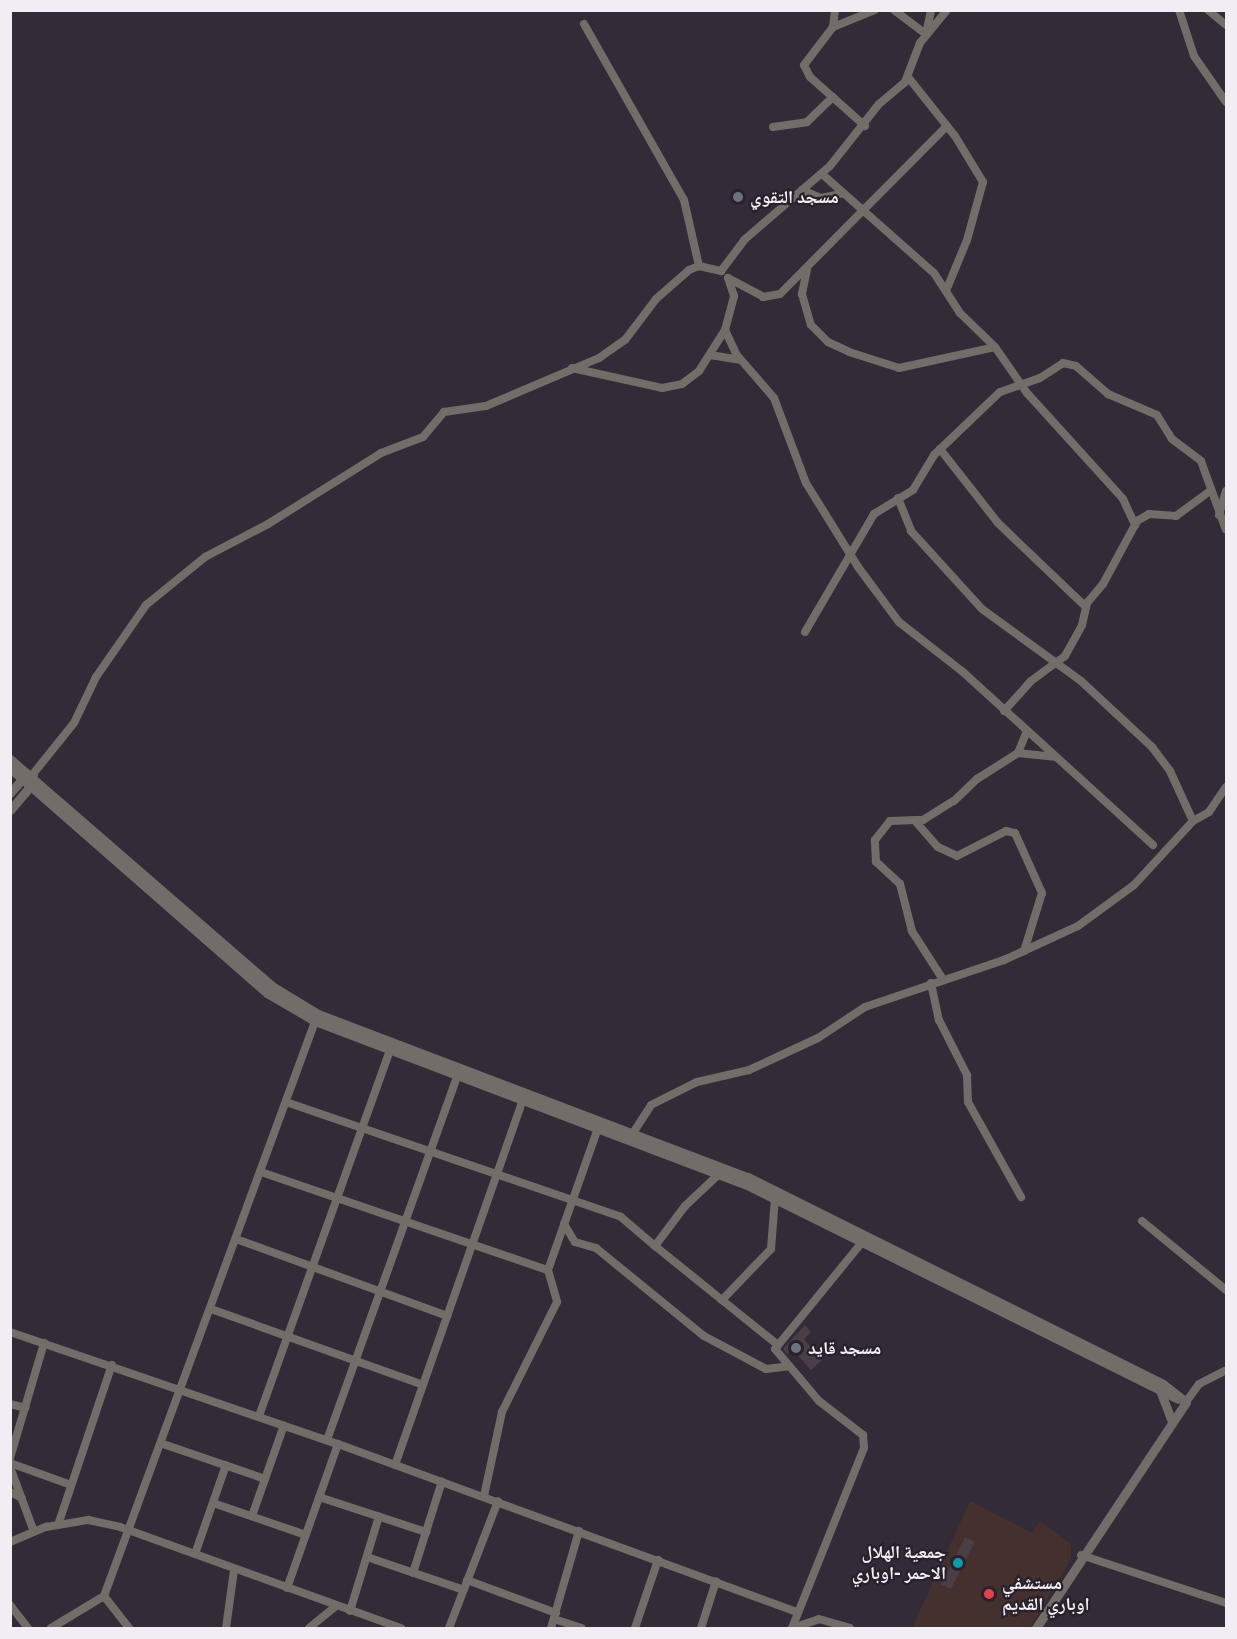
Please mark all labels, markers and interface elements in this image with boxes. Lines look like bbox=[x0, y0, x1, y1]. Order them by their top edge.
place label: مسجد التقوي bbox=[750, 186, 839, 208]
marker: مسجد التقوي bbox=[731, 190, 745, 204]
place label: مسجد قايد bbox=[808, 1337, 881, 1359]
marker: مسجد قايد bbox=[789, 1341, 803, 1355]
place label: جمعية الهلال الاحمر -اوباري bbox=[852, 1542, 946, 1584]
marker: جمعية الهلال الاحمر -اوباري bbox=[951, 1556, 965, 1570]
place label: مستشفي اوباري القديم bbox=[1002, 1573, 1090, 1616]
marker: مستشفي اوباري القديم bbox=[980, 1585, 998, 1603]

